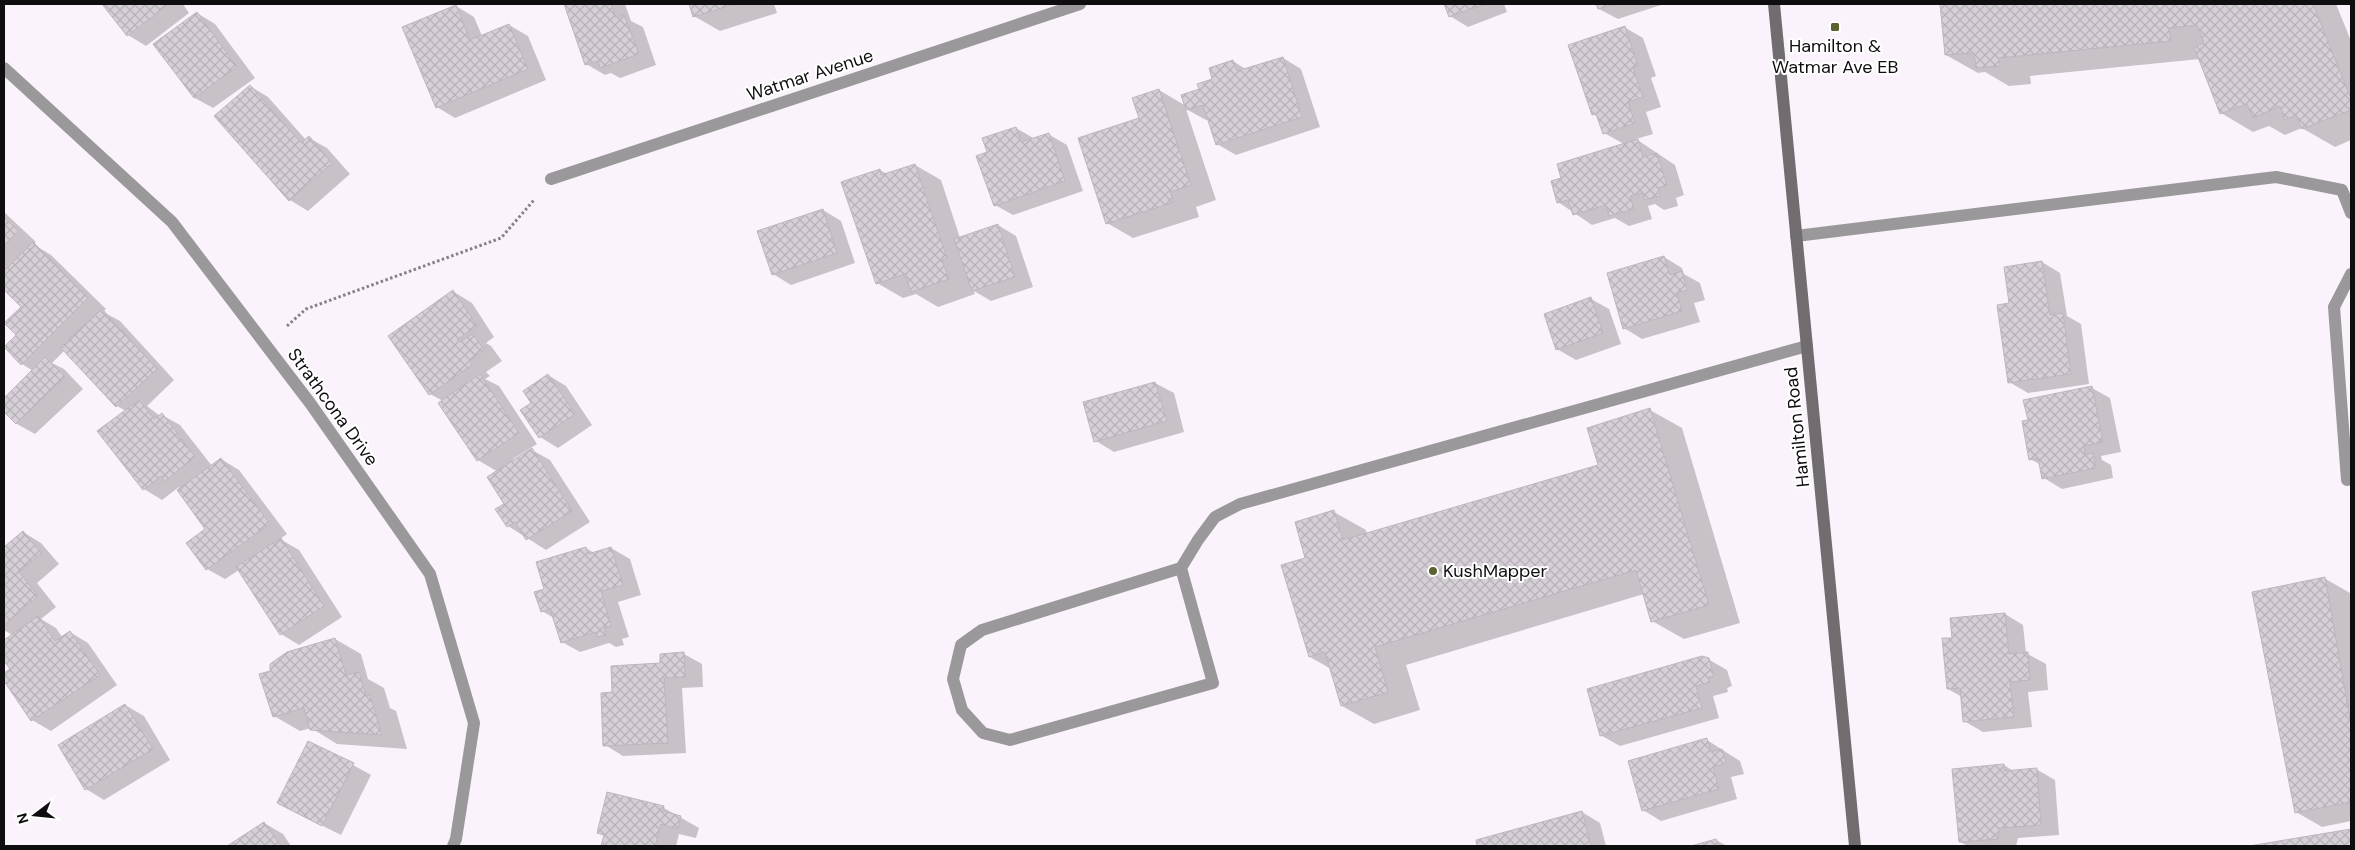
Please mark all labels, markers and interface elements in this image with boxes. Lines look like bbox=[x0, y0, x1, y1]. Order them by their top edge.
marker: Hamilton & Watmar Ave EB bbox=[1829, 21, 1841, 33]
place label: Hamilton & Watmar Ave EB bbox=[1772, 34, 1898, 79]
street label: Watmar Avenue bbox=[744, 43, 876, 107]
street label: Strathcona Drive bbox=[282, 343, 384, 471]
street label: Hamilton Road bbox=[1779, 366, 1815, 488]
place label: KushMapper bbox=[1443, 559, 1548, 583]
marker: KushMapper bbox=[1427, 565, 1439, 577]
north arrow bbox=[10, 790, 60, 840]
text: N bbox=[12, 811, 33, 826]

